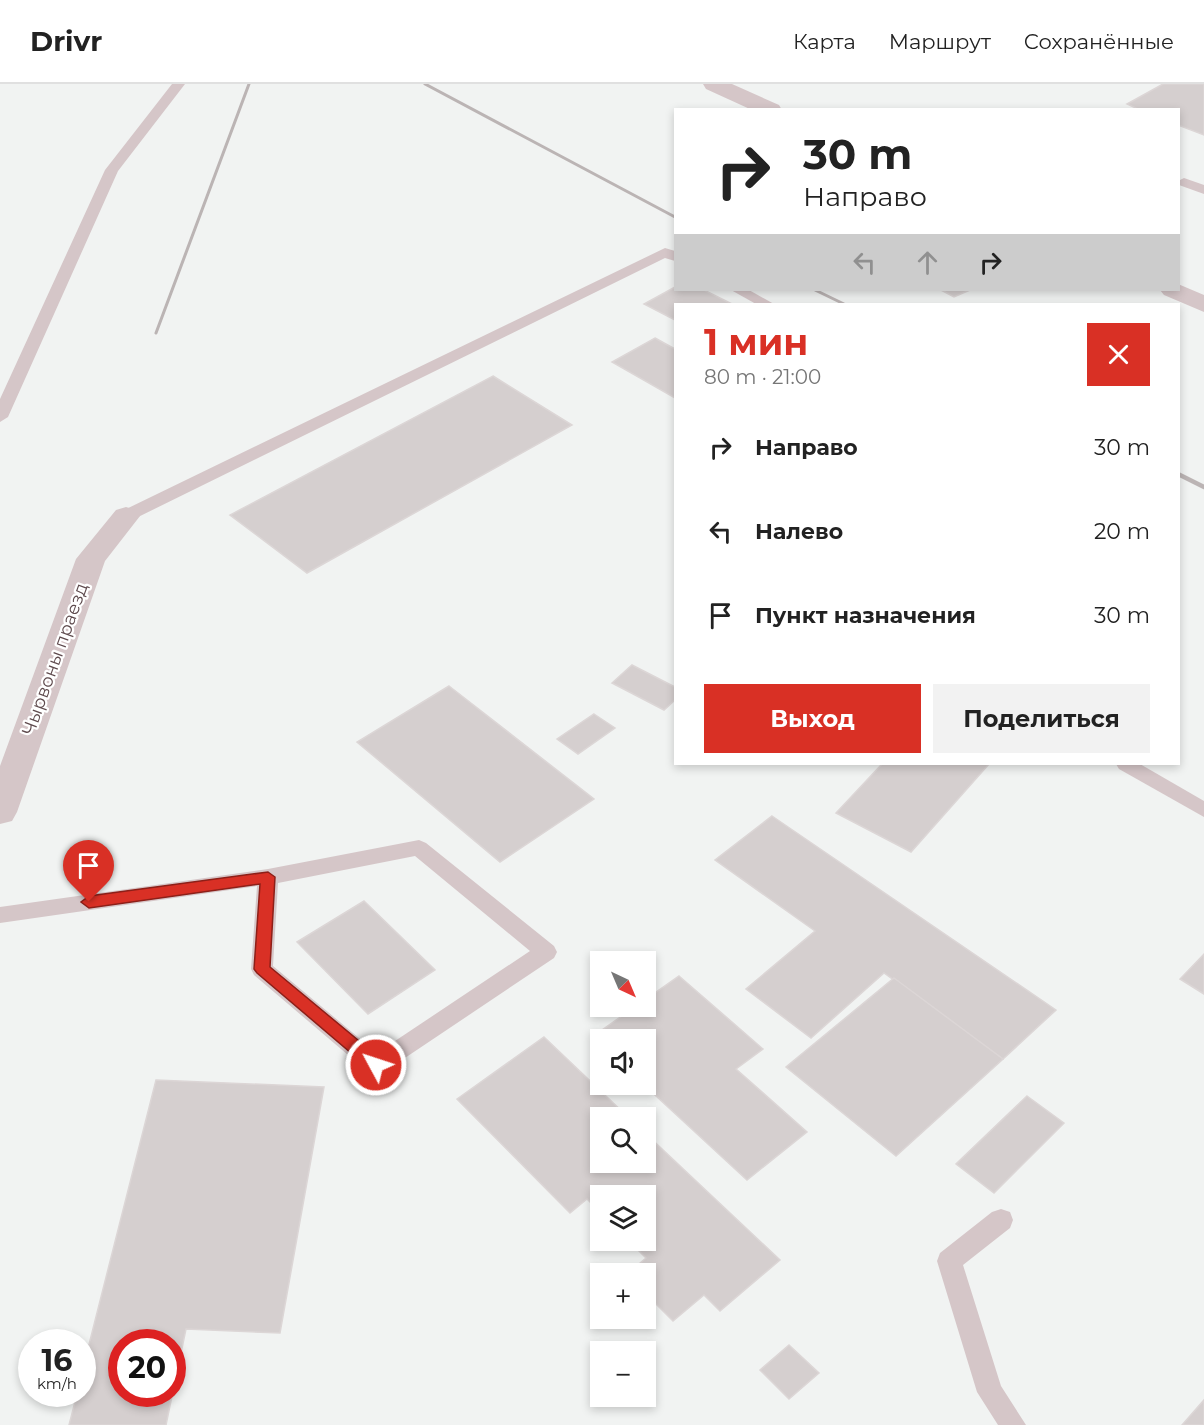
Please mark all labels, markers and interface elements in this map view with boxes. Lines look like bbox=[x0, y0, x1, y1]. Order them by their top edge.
text: Drivr bbox=[30, 24, 102, 58]
text: Карта bbox=[793, 29, 856, 54]
text: Маршрут bbox=[889, 29, 991, 54]
text: Сохранённые bbox=[1024, 29, 1174, 54]
text: 30 m bbox=[803, 128, 912, 180]
icon: right bbox=[704, 132, 782, 210]
text: Направо bbox=[803, 180, 927, 213]
icon: left bbox=[848, 246, 881, 279]
icon: ahead bbox=[911, 246, 944, 279]
icon: right bbox=[974, 246, 1007, 279]
text: 1 мин bbox=[704, 320, 808, 364]
button: close bbox=[1087, 323, 1150, 386]
text: 80 m · 21:00 bbox=[704, 365, 821, 389]
icon: right bbox=[704, 431, 737, 464]
text: Направо bbox=[755, 434, 858, 461]
text: 30 m bbox=[1094, 434, 1150, 461]
icon: left bbox=[704, 515, 737, 548]
text: Налево bbox=[755, 518, 843, 545]
text: 20 m bbox=[1094, 518, 1150, 545]
street label: Чырвоны праезд bbox=[17, 580, 93, 738]
icon: arrive bbox=[704, 599, 737, 632]
text: Пункт назначения bbox=[755, 602, 976, 629]
text: 30 m bbox=[1094, 602, 1150, 629]
button: Выход bbox=[704, 684, 921, 753]
button: Поделиться bbox=[933, 684, 1150, 753]
pin bbox=[63, 840, 114, 902]
icon: arrive bbox=[72, 849, 105, 882]
north arrow bbox=[590, 951, 656, 1017]
map controls bbox=[590, 951, 656, 1407]
button: sound bbox=[590, 1029, 656, 1095]
position arrow bbox=[344, 1033, 408, 1097]
button: search bbox=[590, 1107, 656, 1173]
button: layers bbox=[590, 1185, 656, 1251]
button: + bbox=[590, 1263, 656, 1329]
speed limit sign: 20 bbox=[108, 1329, 186, 1407]
button: − bbox=[590, 1341, 656, 1407]
text: 16 bbox=[42, 1342, 72, 1379]
text: km/h bbox=[37, 1374, 77, 1393]

